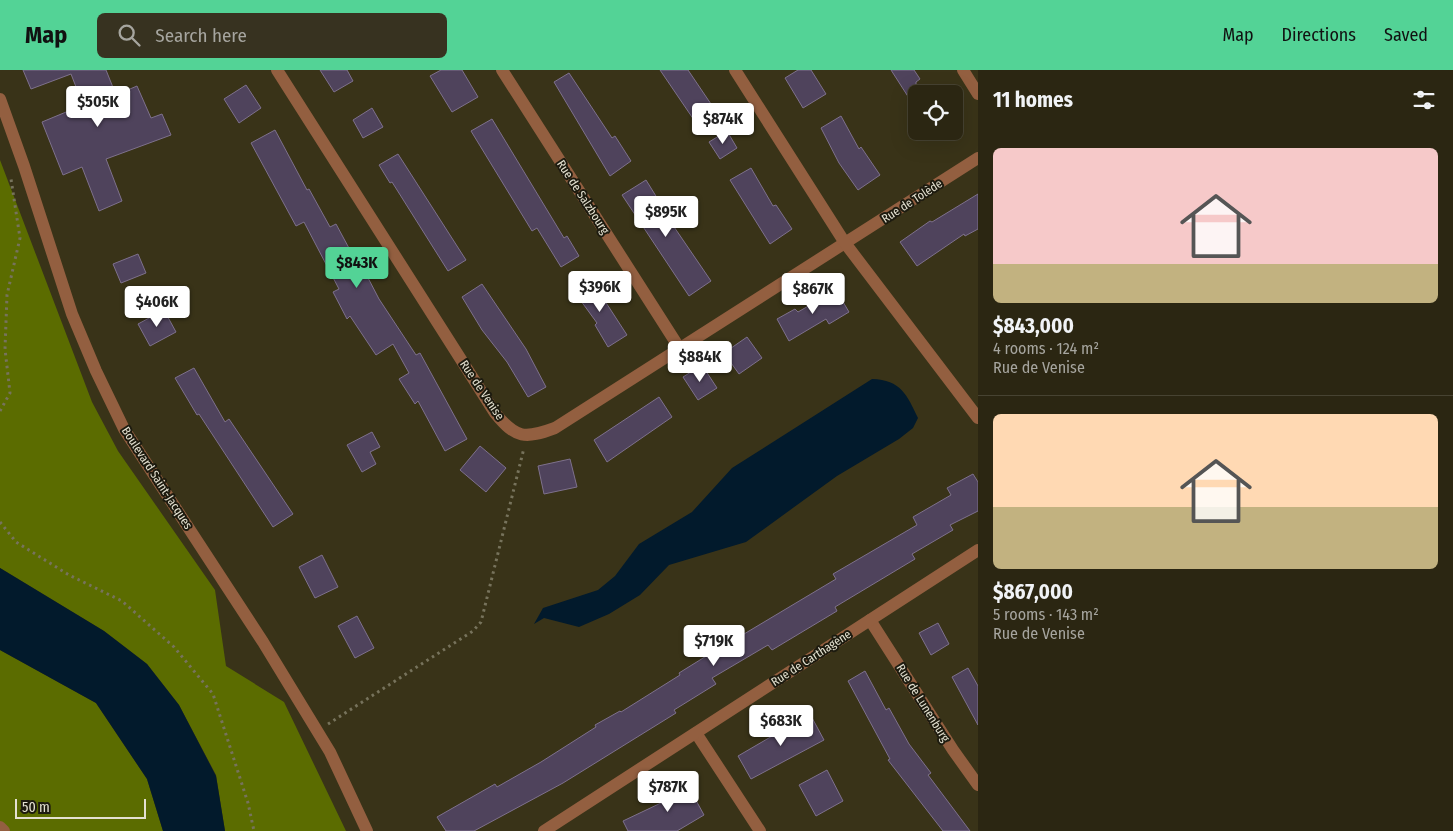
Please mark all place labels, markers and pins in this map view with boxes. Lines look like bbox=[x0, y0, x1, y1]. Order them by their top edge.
pin: $505K bbox=[63, 85, 133, 128]
pin: $874K bbox=[688, 102, 758, 145]
pin: $895K bbox=[631, 196, 701, 238]
pin: $843K bbox=[322, 246, 392, 289]
pin: $396K bbox=[565, 270, 635, 313]
pin: $867K bbox=[778, 272, 848, 315]
pin: $406K bbox=[122, 286, 192, 328]
pin: $884K bbox=[665, 340, 735, 383]
pin: $719K bbox=[679, 624, 749, 667]
pin: $683K bbox=[746, 704, 816, 747]
pin: $787K bbox=[633, 770, 703, 813]

